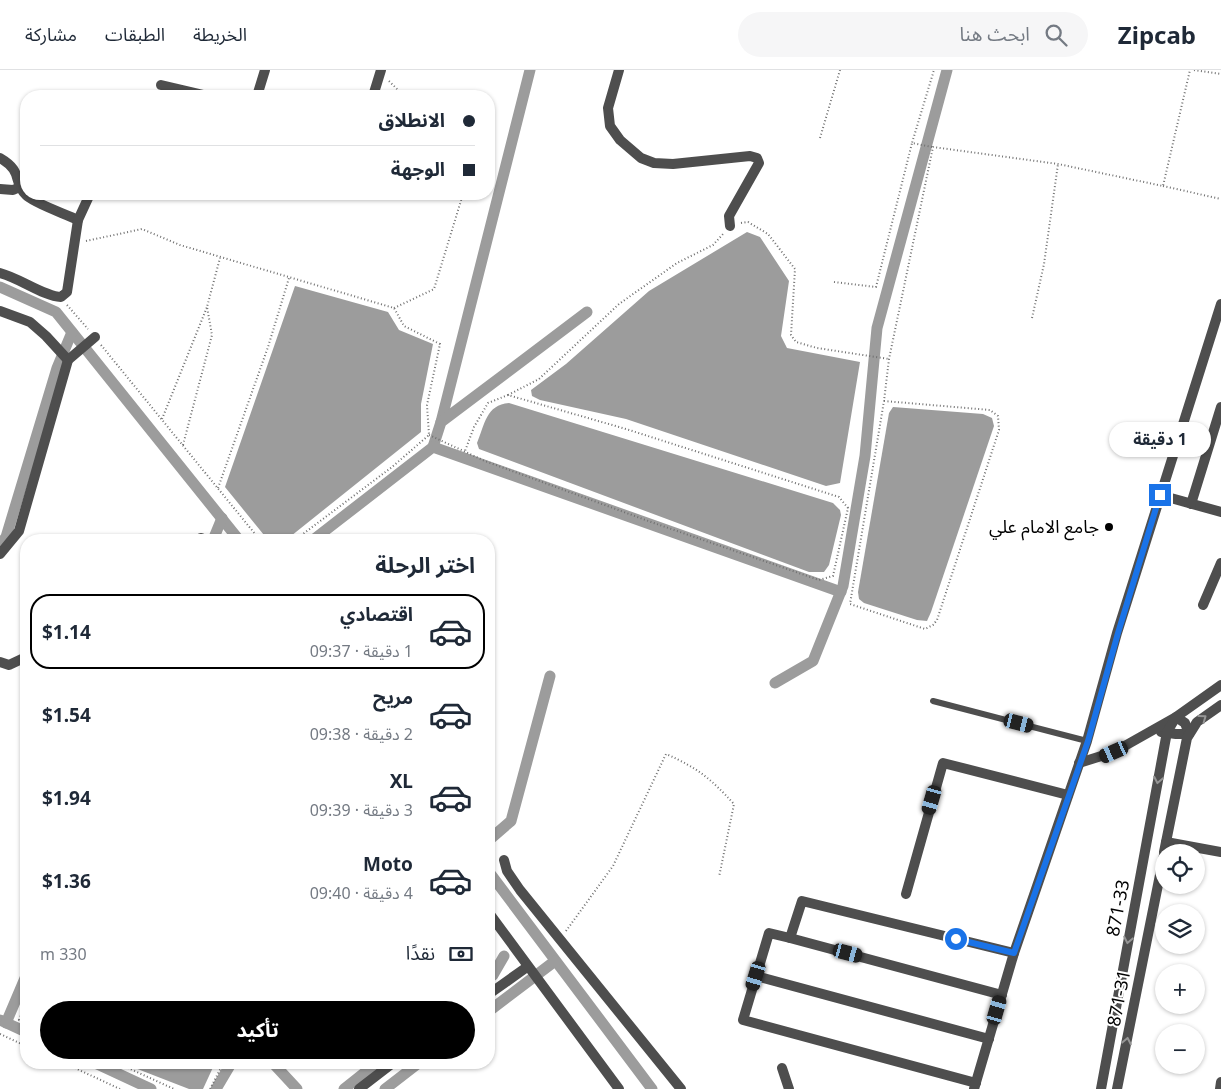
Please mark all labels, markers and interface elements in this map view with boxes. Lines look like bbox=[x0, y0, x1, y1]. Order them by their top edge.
search box bbox=[738, 12, 1088, 57]
text: Zipcab bbox=[1118, 18, 1196, 51]
text: ابحث هنا bbox=[959, 21, 1030, 47]
icon: search bbox=[1042, 21, 1070, 49]
text: مشاركة bbox=[25, 22, 77, 46]
text: الطبقات bbox=[105, 22, 165, 46]
text: الخريطة bbox=[193, 22, 247, 46]
text: الانطلاق bbox=[379, 107, 445, 133]
text: الوجهة bbox=[391, 156, 445, 182]
callout: 1 دقيقة bbox=[1109, 422, 1211, 458]
text: 1 دقيقة bbox=[1133, 428, 1187, 450]
route end bbox=[1149, 484, 1171, 506]
place label: جامع اﻻمام علي bbox=[989, 514, 1099, 541]
marker: جامع اﻻمام علي bbox=[1103, 521, 1115, 533]
text: اختر الرحلة bbox=[375, 549, 475, 579]
text: اقتصادي bbox=[340, 601, 413, 627]
icon: car bbox=[428, 609, 473, 654]
text: $1.14 bbox=[42, 619, 91, 645]
text: 1 دقيقة · 09:37 bbox=[310, 640, 413, 662]
text: مريح bbox=[373, 684, 413, 710]
icon: car bbox=[428, 692, 473, 737]
text: $1.54 bbox=[42, 702, 91, 728]
car bbox=[1002, 712, 1035, 734]
one-way arrow bbox=[1198, 715, 1207, 724]
text: 2 دقيقة · 09:38 bbox=[310, 723, 413, 745]
car bbox=[1097, 739, 1130, 765]
text: XL bbox=[390, 768, 413, 794]
icon: car bbox=[428, 775, 473, 820]
one-way arrow bbox=[1154, 776, 1164, 785]
car bbox=[920, 784, 943, 816]
text: $1.94 bbox=[42, 785, 91, 811]
text: 3 دقيقة · 09:39 bbox=[310, 799, 413, 821]
map controls bbox=[1155, 844, 1205, 1074]
button: locate bbox=[1155, 844, 1205, 894]
text: Moto bbox=[363, 851, 413, 877]
icon: car bbox=[428, 858, 473, 903]
text: $1.36 bbox=[42, 868, 91, 894]
street label: 871-33 bbox=[1100, 877, 1134, 938]
text: 4 دقيقة · 09:40 bbox=[310, 882, 413, 904]
button: layers bbox=[1155, 904, 1205, 954]
route start bbox=[945, 928, 967, 950]
one-way arrow bbox=[1124, 936, 1134, 944]
text: نقدًا bbox=[406, 940, 435, 966]
icon: cash bbox=[447, 940, 475, 968]
car bbox=[831, 942, 864, 964]
text: 330 m bbox=[40, 943, 87, 965]
car bbox=[744, 959, 767, 993]
button: + bbox=[1155, 964, 1205, 1014]
street label: 871-31 bbox=[1101, 967, 1135, 1028]
car bbox=[985, 994, 1008, 1026]
button: تأكيد bbox=[40, 1001, 475, 1059]
button: − bbox=[1155, 1024, 1205, 1074]
one-way arrow bbox=[1121, 1037, 1132, 1046]

